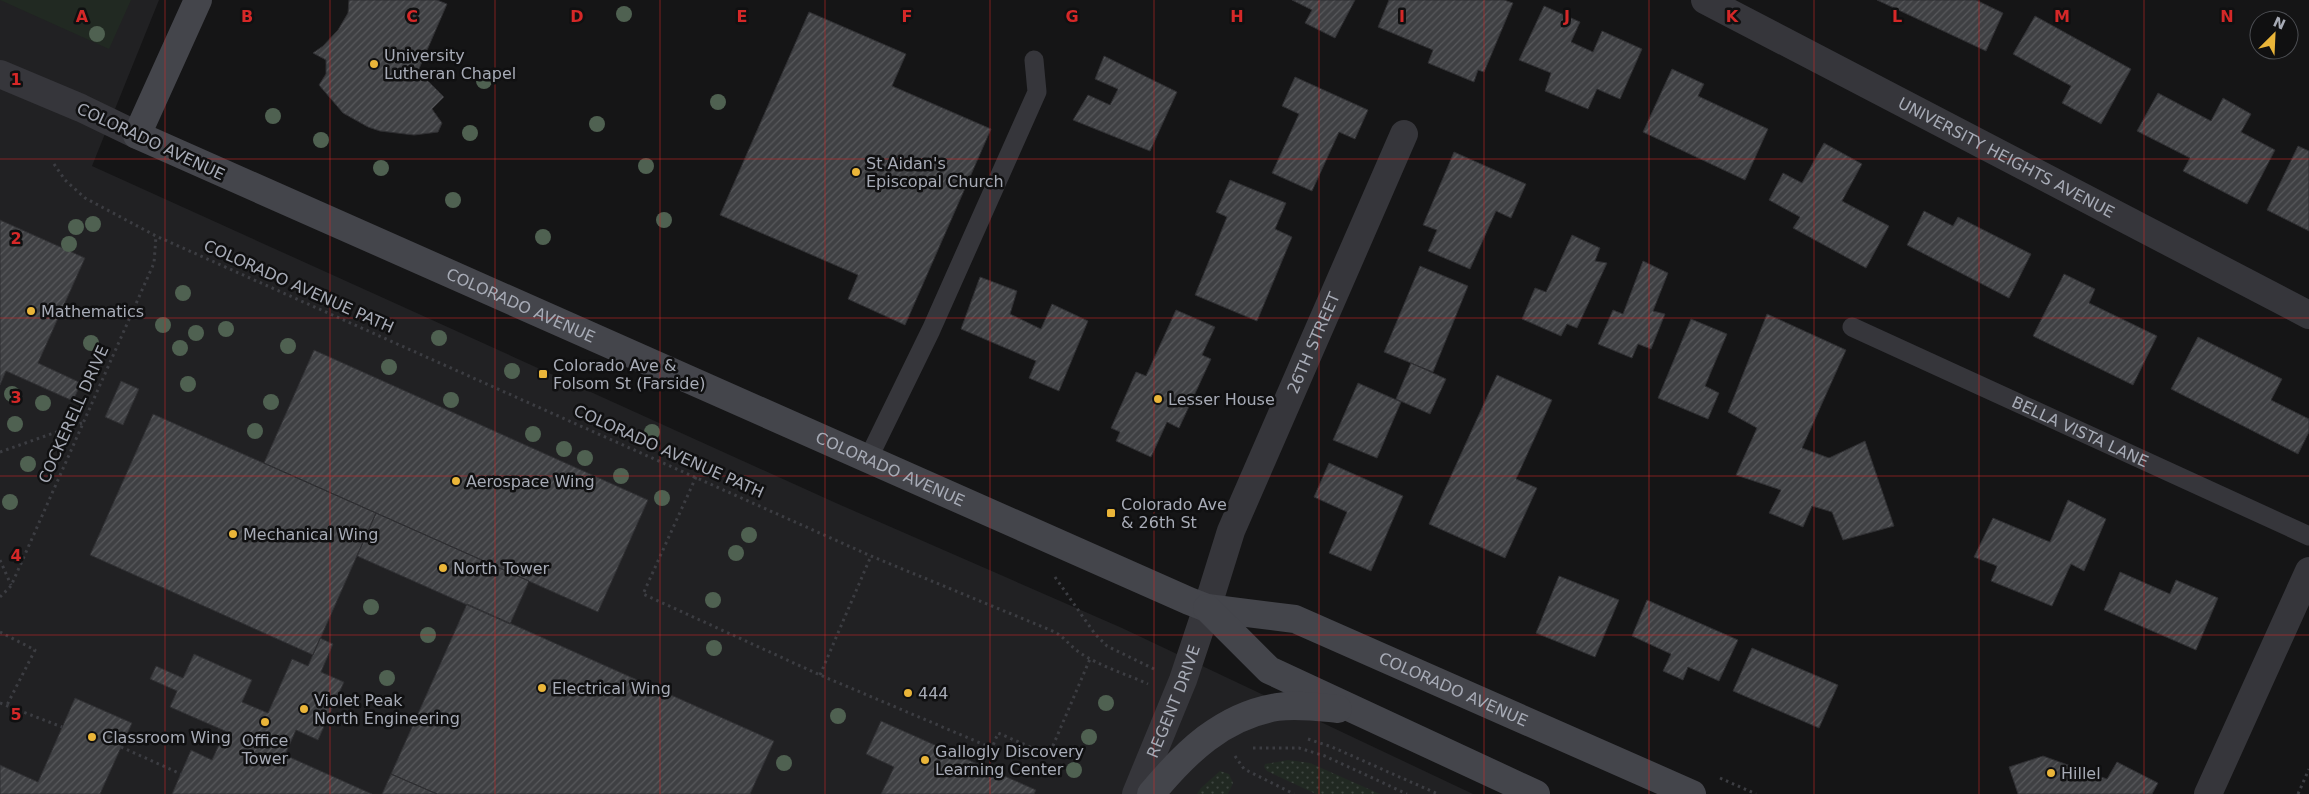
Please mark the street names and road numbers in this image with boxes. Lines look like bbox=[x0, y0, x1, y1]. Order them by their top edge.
street label: UNIVERSITY HEIGHTS AVENUE bbox=[1895, 93, 2118, 222]
street label: COLORADO AVENUE bbox=[74, 99, 228, 184]
street label: COLORADO AVENUE PATH bbox=[201, 236, 397, 337]
street label: COLORADO AVENUE bbox=[443, 264, 598, 347]
street label: 26TH STREET bbox=[1283, 289, 1344, 396]
street label: COCKERELL DRIVE bbox=[34, 342, 112, 486]
street label: BELLA VISTA LANE bbox=[2009, 392, 2151, 471]
street label: COLORADO AVENUE PATH bbox=[571, 401, 767, 502]
street label: COLORADO AVENUE bbox=[813, 428, 967, 510]
street label: REGENT DRIVE bbox=[1143, 642, 1204, 761]
street label: COLORADO AVENUE bbox=[1376, 648, 1531, 730]

